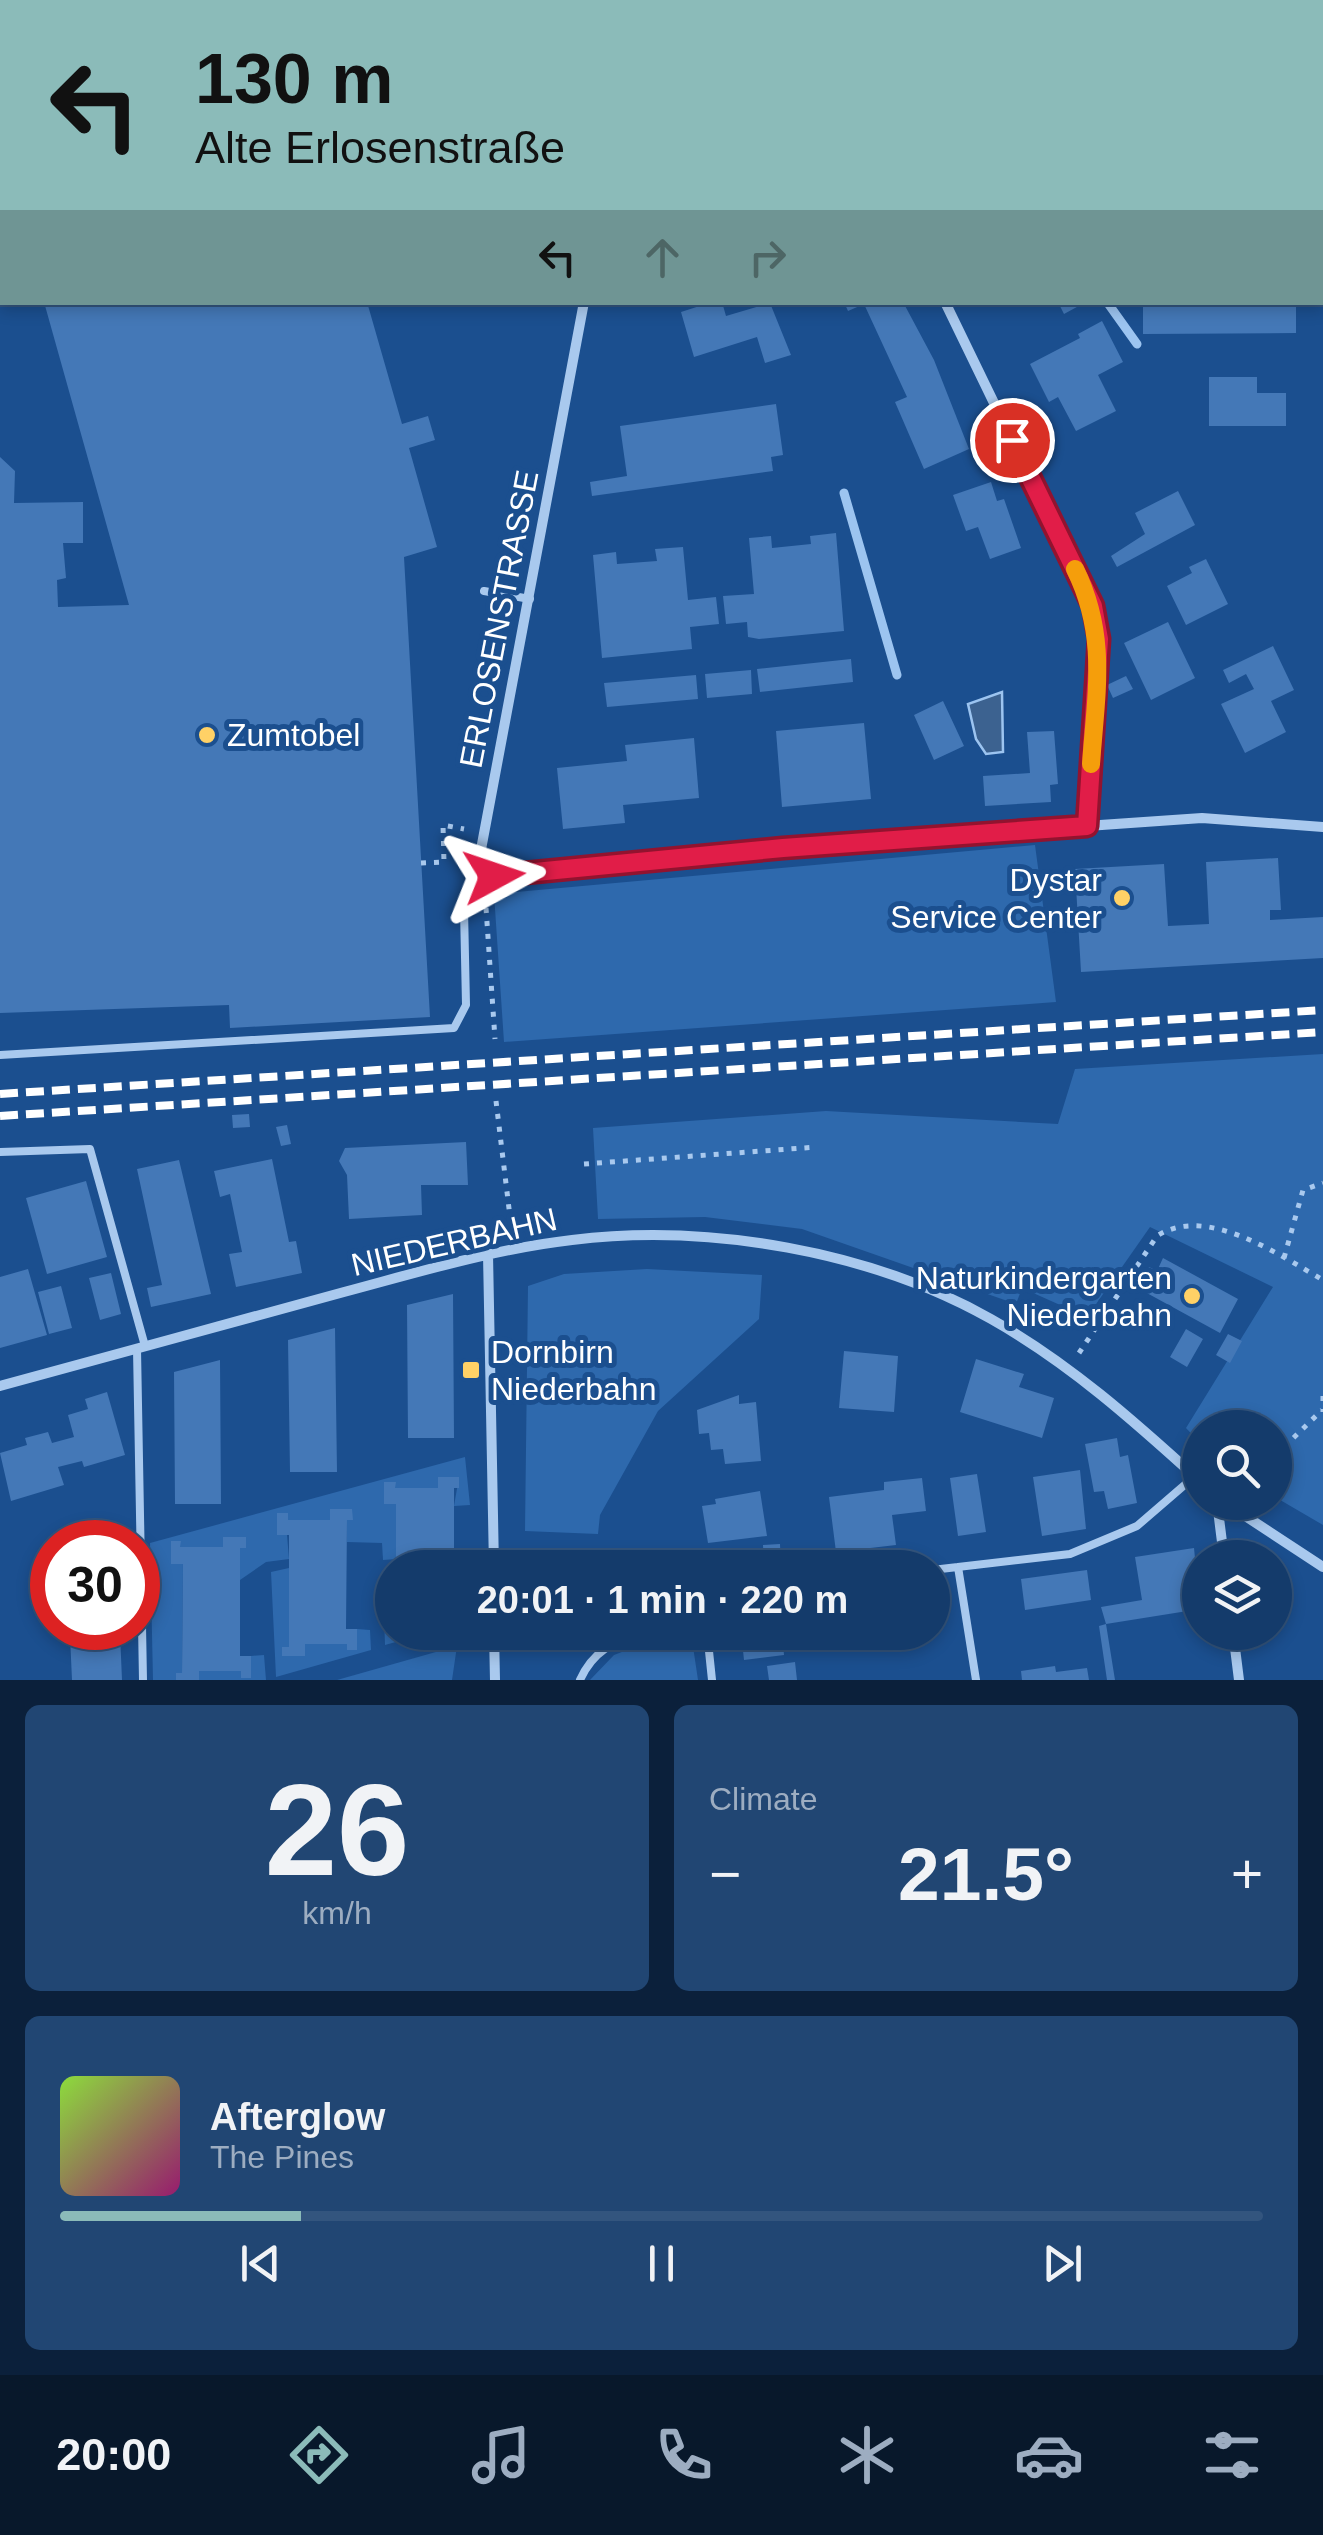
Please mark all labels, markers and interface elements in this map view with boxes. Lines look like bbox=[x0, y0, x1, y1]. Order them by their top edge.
icon: left bbox=[30, 40, 160, 170]
text: 130 m bbox=[195, 40, 393, 118]
text: Alte Erlosenstraße bbox=[195, 122, 565, 173]
icon: left bbox=[530, 230, 585, 285]
icon: ahead bbox=[635, 230, 690, 285]
icon: right bbox=[740, 230, 795, 285]
pin bbox=[970, 398, 1055, 483]
icon: arrive bbox=[985, 413, 1040, 468]
street label: ERLOSENSTRASSE bbox=[452, 467, 546, 771]
place label: Zumtobel bbox=[227, 717, 360, 753]
marker: Zumtobel bbox=[196, 724, 218, 746]
position arrow bbox=[442, 824, 546, 928]
place label: Dystar Service Center bbox=[890, 862, 1102, 935]
marker: Dystar Service Center bbox=[1111, 887, 1133, 909]
street label: NIEDERBAHN bbox=[348, 1201, 560, 1283]
place label: Naturkindergarten Niederbahn bbox=[916, 1260, 1172, 1333]
marker: Naturkindergarten Niederbahn bbox=[1181, 1285, 1203, 1307]
place label: Dornbirn Niederbahn bbox=[491, 1334, 656, 1407]
marker: Dornbirn Niederbahn bbox=[460, 1359, 482, 1381]
map controls bbox=[1182, 1410, 1292, 1650]
button: search bbox=[1182, 1410, 1292, 1520]
speed limit sign: 30 bbox=[30, 1520, 160, 1650]
button: layers bbox=[1182, 1540, 1292, 1650]
text: 20:01 · 1 min · 220 m bbox=[477, 1579, 848, 1621]
text: 26 bbox=[265, 1757, 409, 1903]
text: Climate bbox=[709, 1781, 817, 1817]
text: 21.5° bbox=[898, 1832, 1074, 1916]
text: − bbox=[709, 1843, 741, 1905]
text: + bbox=[1231, 1843, 1263, 1905]
text: km/h bbox=[302, 1895, 372, 1931]
text: Afterglow bbox=[210, 2096, 385, 2138]
text: The Pines bbox=[210, 2139, 354, 2175]
icon: previous bbox=[233, 2236, 288, 2291]
icon: pause bbox=[634, 2236, 689, 2291]
icon: next bbox=[1035, 2236, 1090, 2291]
icon: directions bbox=[284, 2420, 354, 2490]
icon: music bbox=[466, 2420, 536, 2490]
icon: phone bbox=[649, 2420, 719, 2490]
icon: climate bbox=[832, 2420, 902, 2490]
icon: car bbox=[1014, 2420, 1084, 2490]
icon: filters bbox=[1197, 2420, 1267, 2490]
text: 20:00 bbox=[56, 2429, 171, 2480]

